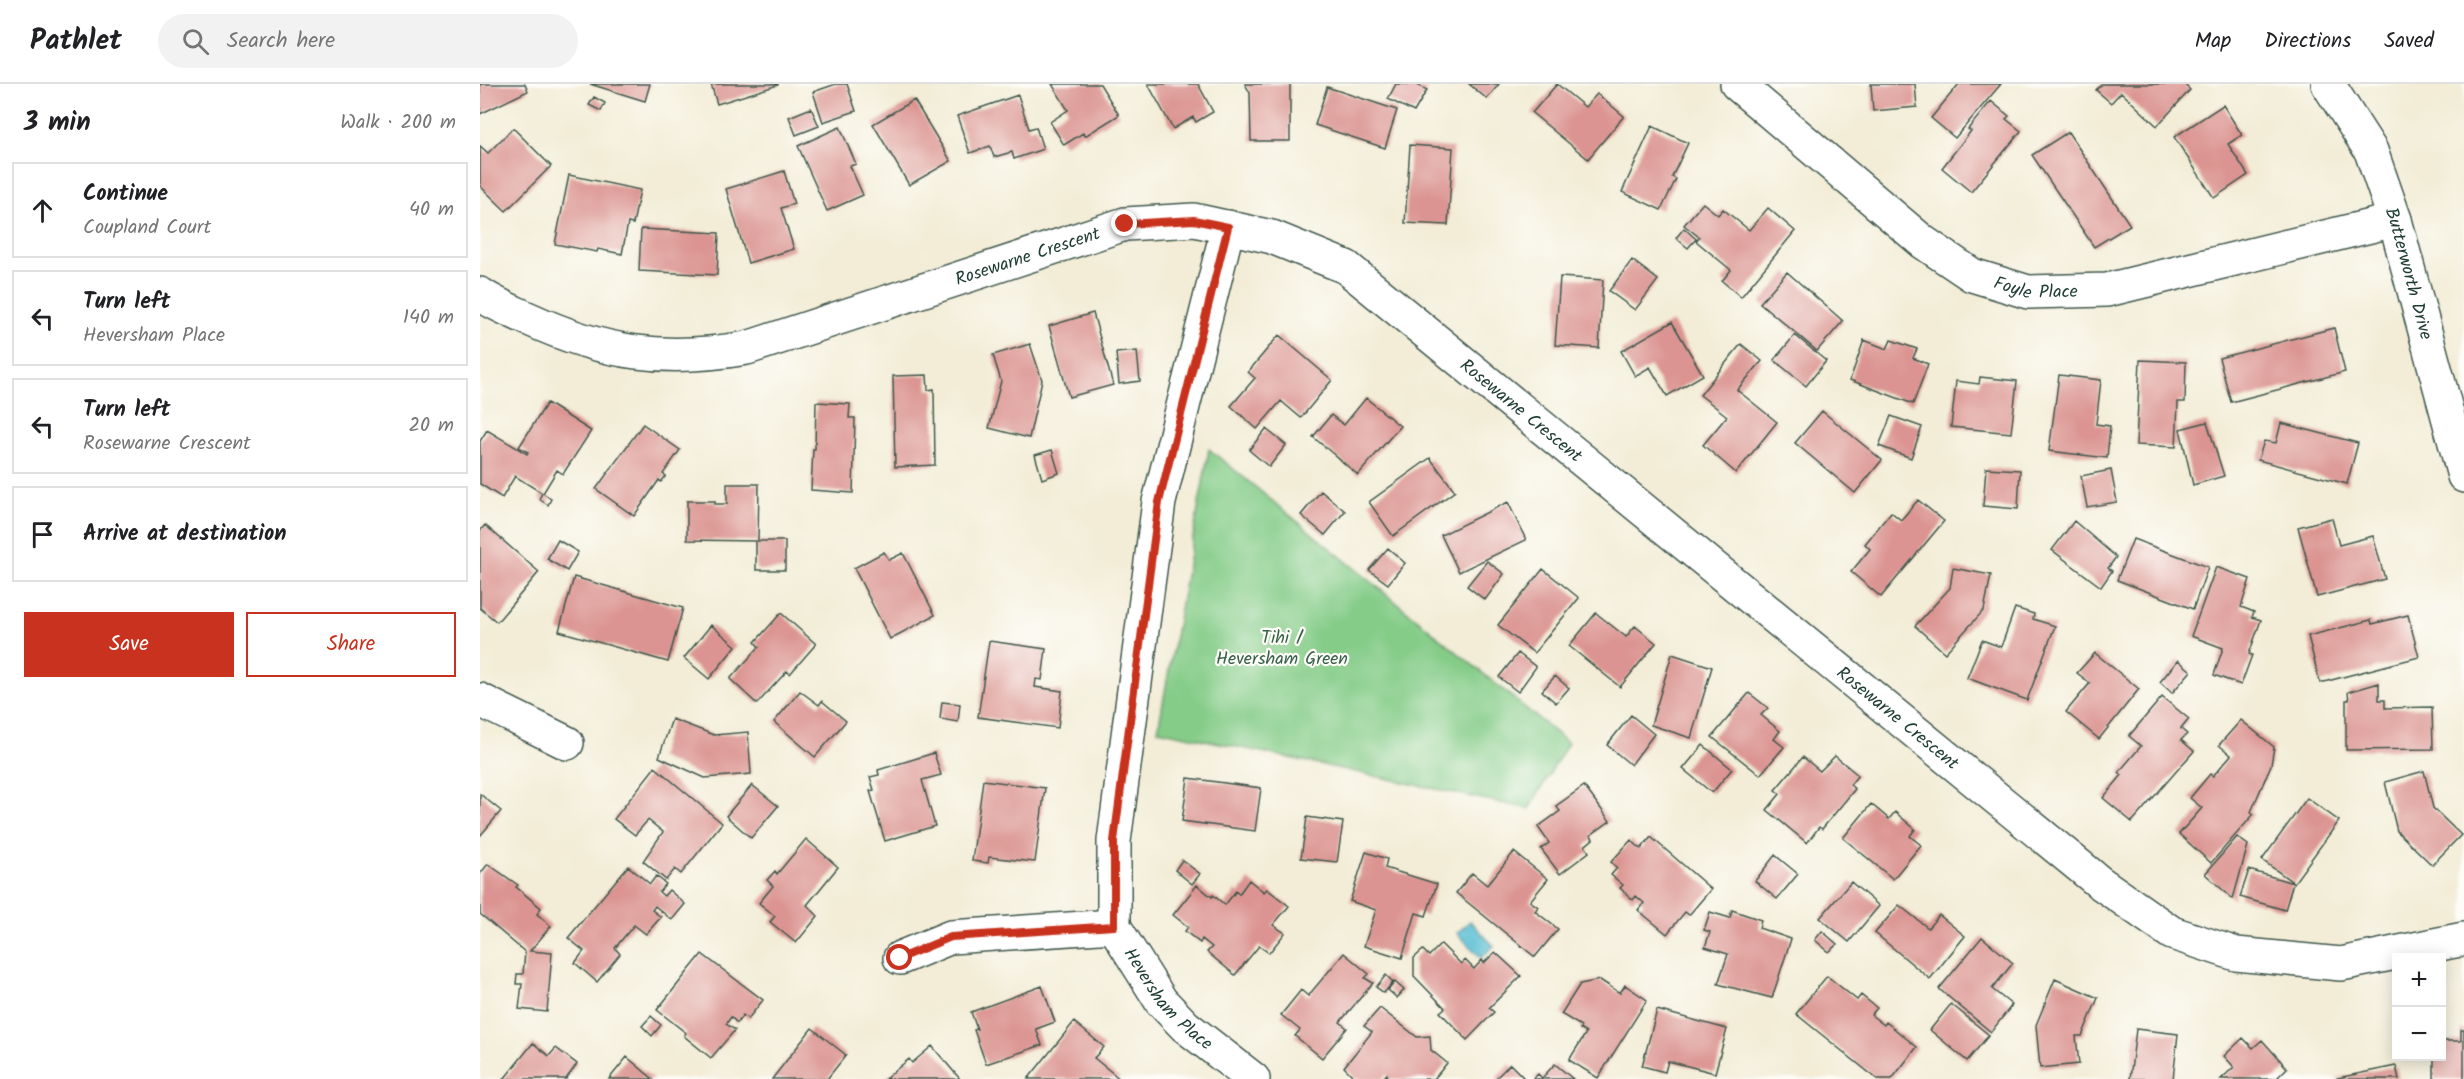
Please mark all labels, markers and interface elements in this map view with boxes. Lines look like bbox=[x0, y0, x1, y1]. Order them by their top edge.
search box bbox=[158, 14, 578, 68]
text: Pathlet bbox=[30, 19, 122, 64]
text: Search here bbox=[227, 24, 335, 59]
icon: search bbox=[179, 25, 212, 58]
text: Map bbox=[2195, 25, 2231, 58]
text: Directions bbox=[2264, 25, 2351, 58]
text: Saved bbox=[2384, 25, 2434, 58]
text: 3 min bbox=[24, 102, 91, 144]
text: Walk · 200 m bbox=[340, 107, 456, 139]
text: Continue bbox=[83, 177, 168, 212]
icon: ahead bbox=[26, 194, 59, 227]
text: 40 m bbox=[409, 194, 454, 226]
street label: Butterworth Drive bbox=[2376, 204, 2440, 343]
route end bbox=[1111, 210, 1137, 236]
text: Coupland Court bbox=[83, 212, 211, 244]
street label: Rosewarne Crescent bbox=[951, 220, 1105, 295]
street label: Foyle Place bbox=[1990, 269, 2078, 308]
text: Turn left bbox=[83, 285, 170, 320]
icon: left bbox=[26, 302, 59, 335]
text: 140 m bbox=[403, 302, 454, 334]
text: Heversham Place bbox=[83, 320, 225, 352]
street label: Rosewarne Crescent bbox=[1453, 352, 1589, 471]
text: Turn left bbox=[83, 393, 170, 428]
icon: left bbox=[26, 410, 59, 443]
text: 20 m bbox=[408, 410, 454, 442]
text: Rosewarne Crescent bbox=[83, 428, 251, 460]
text: Arrive at destination bbox=[83, 517, 286, 552]
icon: arrive bbox=[26, 518, 59, 551]
button: Save bbox=[24, 612, 234, 677]
button: Share bbox=[246, 612, 456, 677]
park label: Tihi / Heversham Green bbox=[1216, 624, 1348, 674]
street label: Rosewarne Crescent bbox=[1829, 660, 1965, 779]
street label: Heversham Place bbox=[1115, 942, 1218, 1058]
route start bbox=[886, 944, 912, 970]
map controls bbox=[2392, 953, 2446, 1061]
button: + bbox=[2392, 953, 2446, 1007]
button: − bbox=[2392, 1007, 2446, 1061]

